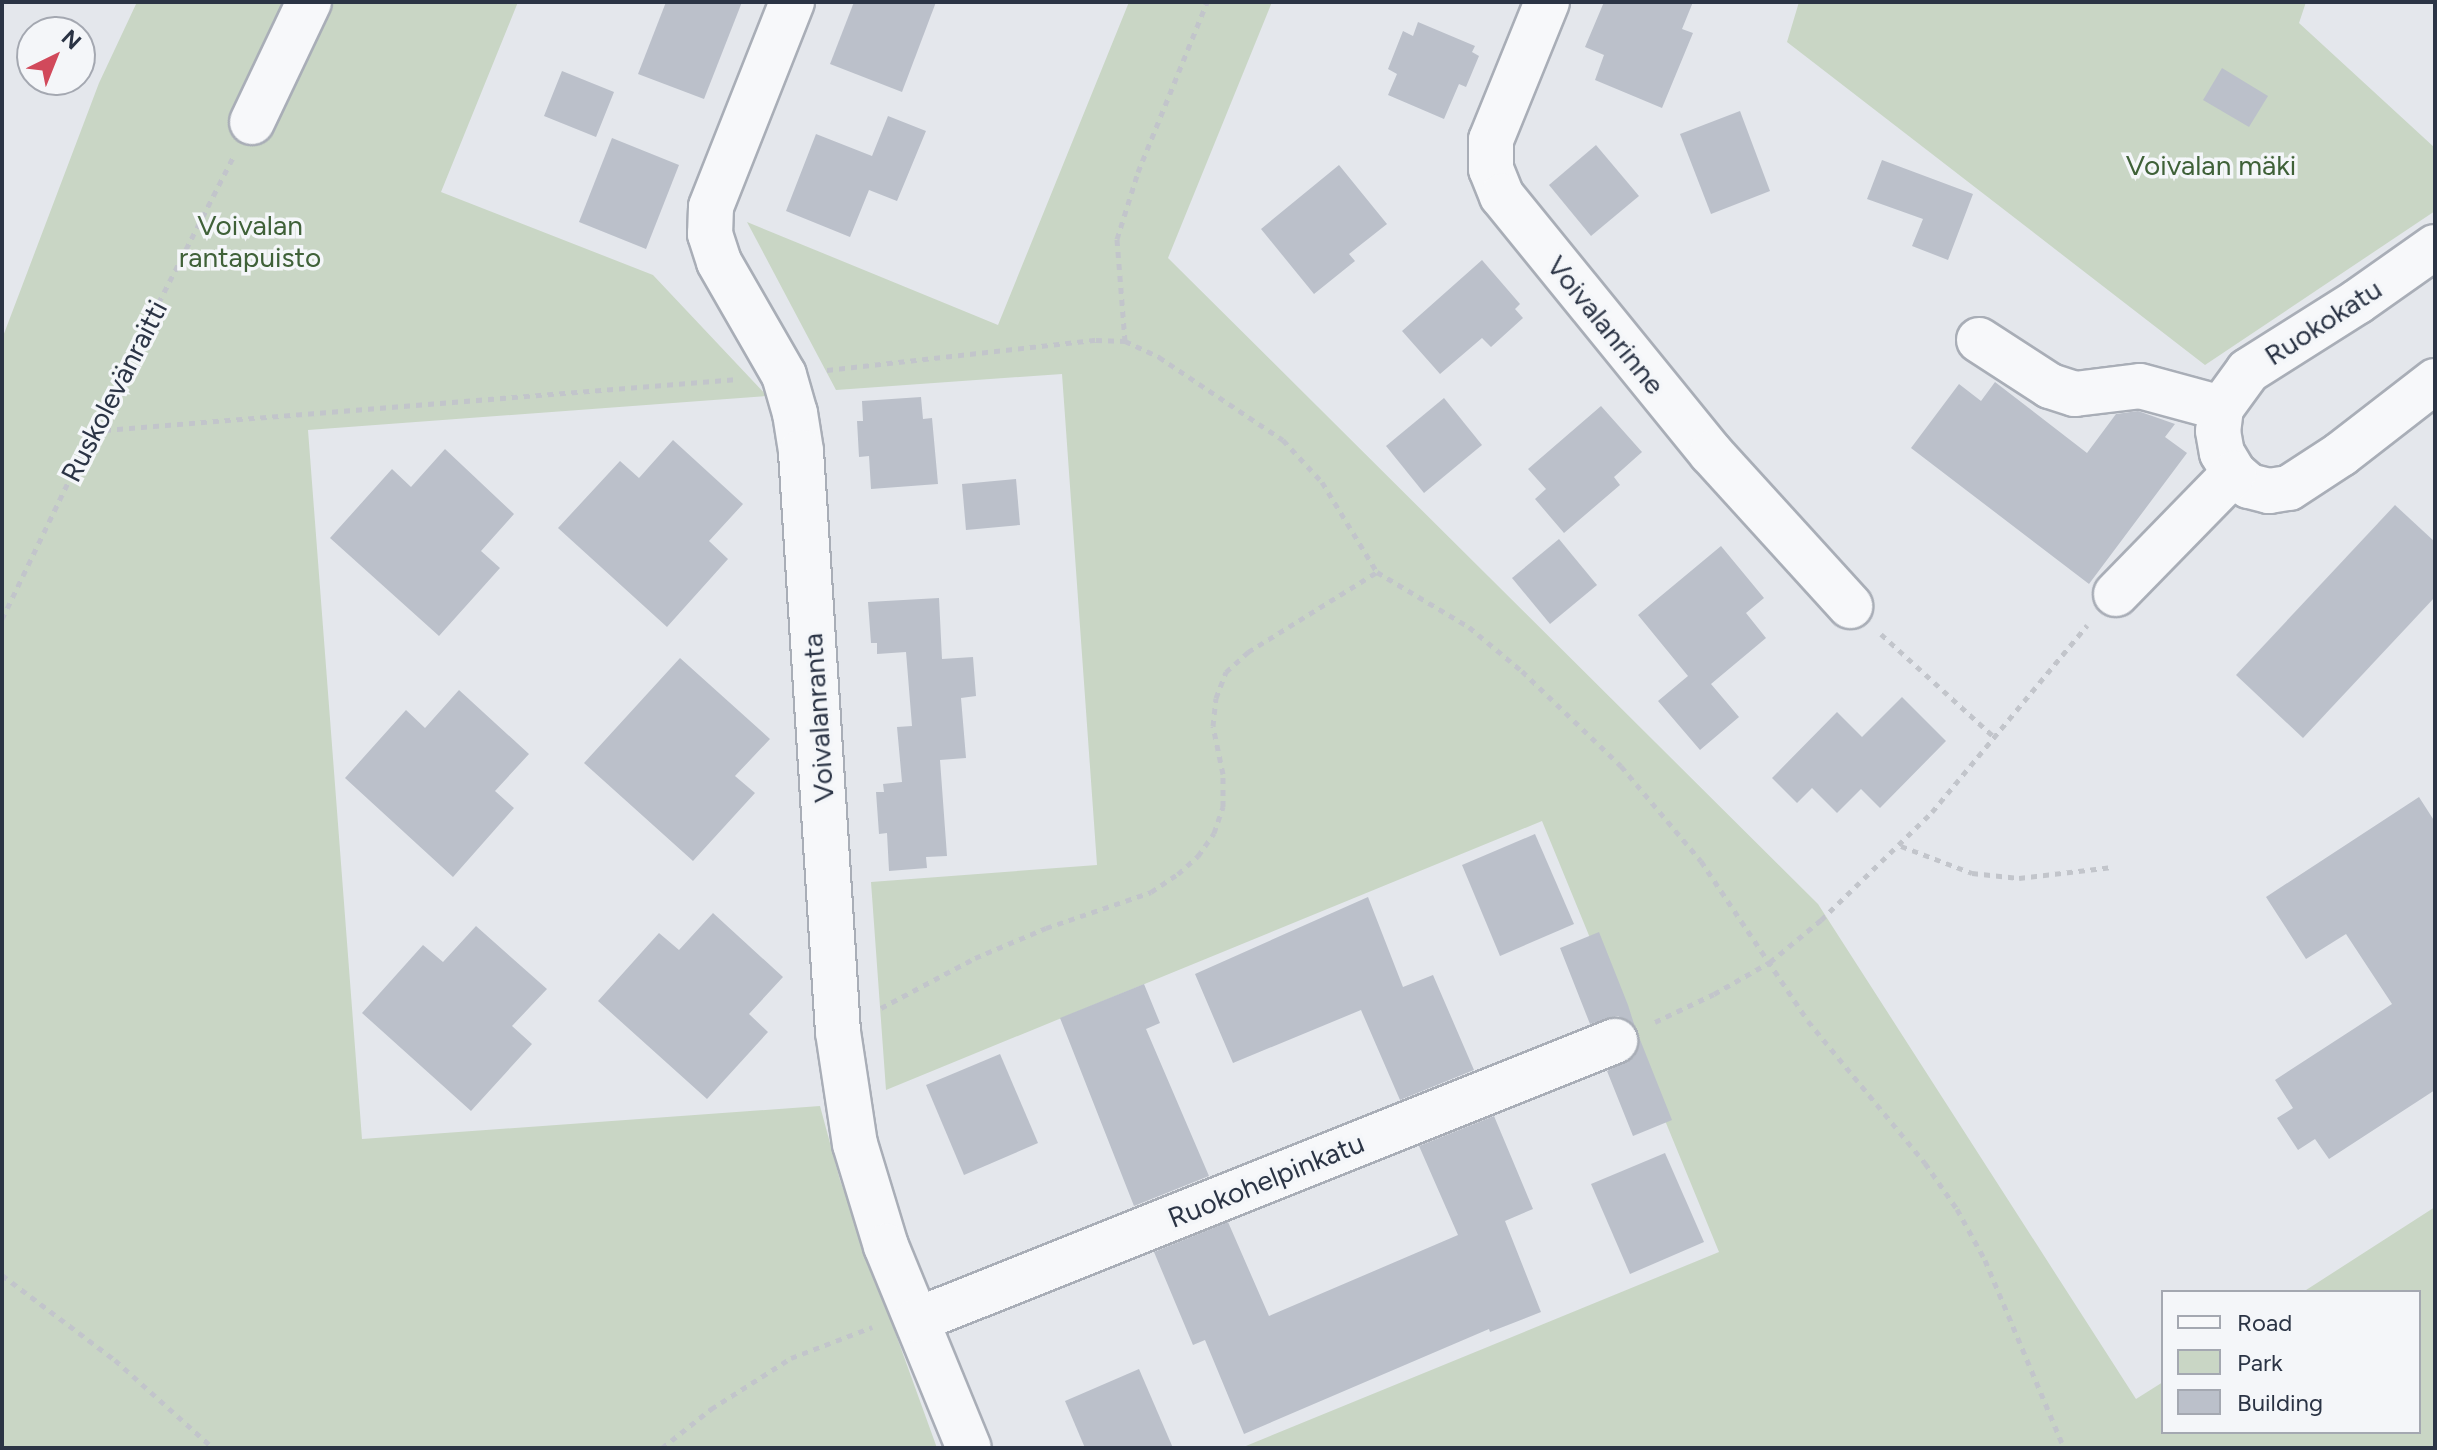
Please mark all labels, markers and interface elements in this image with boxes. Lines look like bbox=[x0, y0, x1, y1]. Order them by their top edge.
north arrow bbox=[16, 16, 96, 96]
text: N bbox=[56, 24, 87, 55]
park label: Voivalan mäki bbox=[2126, 148, 2296, 182]
park label: Voivalan rantapuisto bbox=[179, 208, 321, 274]
street label: Voivalanrinne bbox=[1540, 249, 1672, 401]
street label: Ruokokatu bbox=[2258, 272, 2388, 372]
street label: Ruskolevänraitti bbox=[54, 295, 174, 487]
street label: Voivalanranta bbox=[795, 632, 841, 804]
street label: Ruokohelpinkatu bbox=[1163, 1125, 1369, 1235]
legend bbox=[2161, 1290, 2421, 1434]
text: Road bbox=[2237, 1308, 2292, 1337]
text: Park bbox=[2237, 1348, 2283, 1377]
text: Building bbox=[2237, 1388, 2323, 1417]

